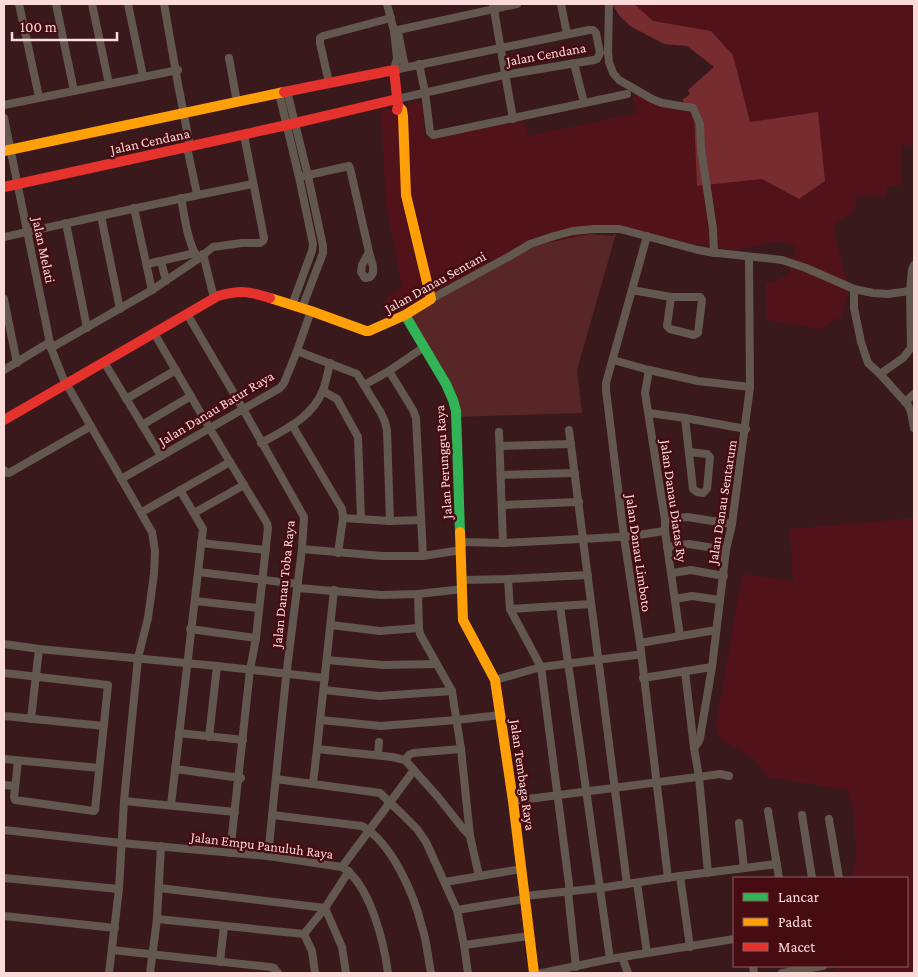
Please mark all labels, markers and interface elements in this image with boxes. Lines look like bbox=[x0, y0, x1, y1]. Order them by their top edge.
scale bar bbox=[12, 10, 118, 42]
text: 100 m bbox=[20, 19, 57, 35]
street label: Jalan Cendana bbox=[503, 39, 588, 69]
street label: Jalan Cendana bbox=[107, 125, 192, 158]
street label: Jalan Melati bbox=[29, 214, 59, 285]
street label: Jalan Danau Sentani bbox=[380, 247, 489, 317]
street label: Jalan Danau Batur Raya bbox=[154, 367, 277, 450]
street label: Jalan Perunggu Raya bbox=[431, 404, 455, 522]
street label: Jalan Danau Diatas Ry bbox=[657, 437, 691, 564]
street label: Jalan Danau Sentarum bbox=[704, 439, 740, 567]
street label: Jalan Danau Limboto bbox=[623, 491, 655, 613]
street label: Jalan Danau Toba Raya bbox=[268, 519, 298, 650]
street label: Jalan Tembaga Raya bbox=[507, 717, 539, 832]
street label: Jalan Empu Panuluh Raya bbox=[188, 828, 335, 862]
legend bbox=[733, 877, 908, 967]
text: Lancar bbox=[778, 889, 820, 905]
text: Padat bbox=[778, 914, 813, 930]
text: Macet bbox=[778, 939, 816, 955]

